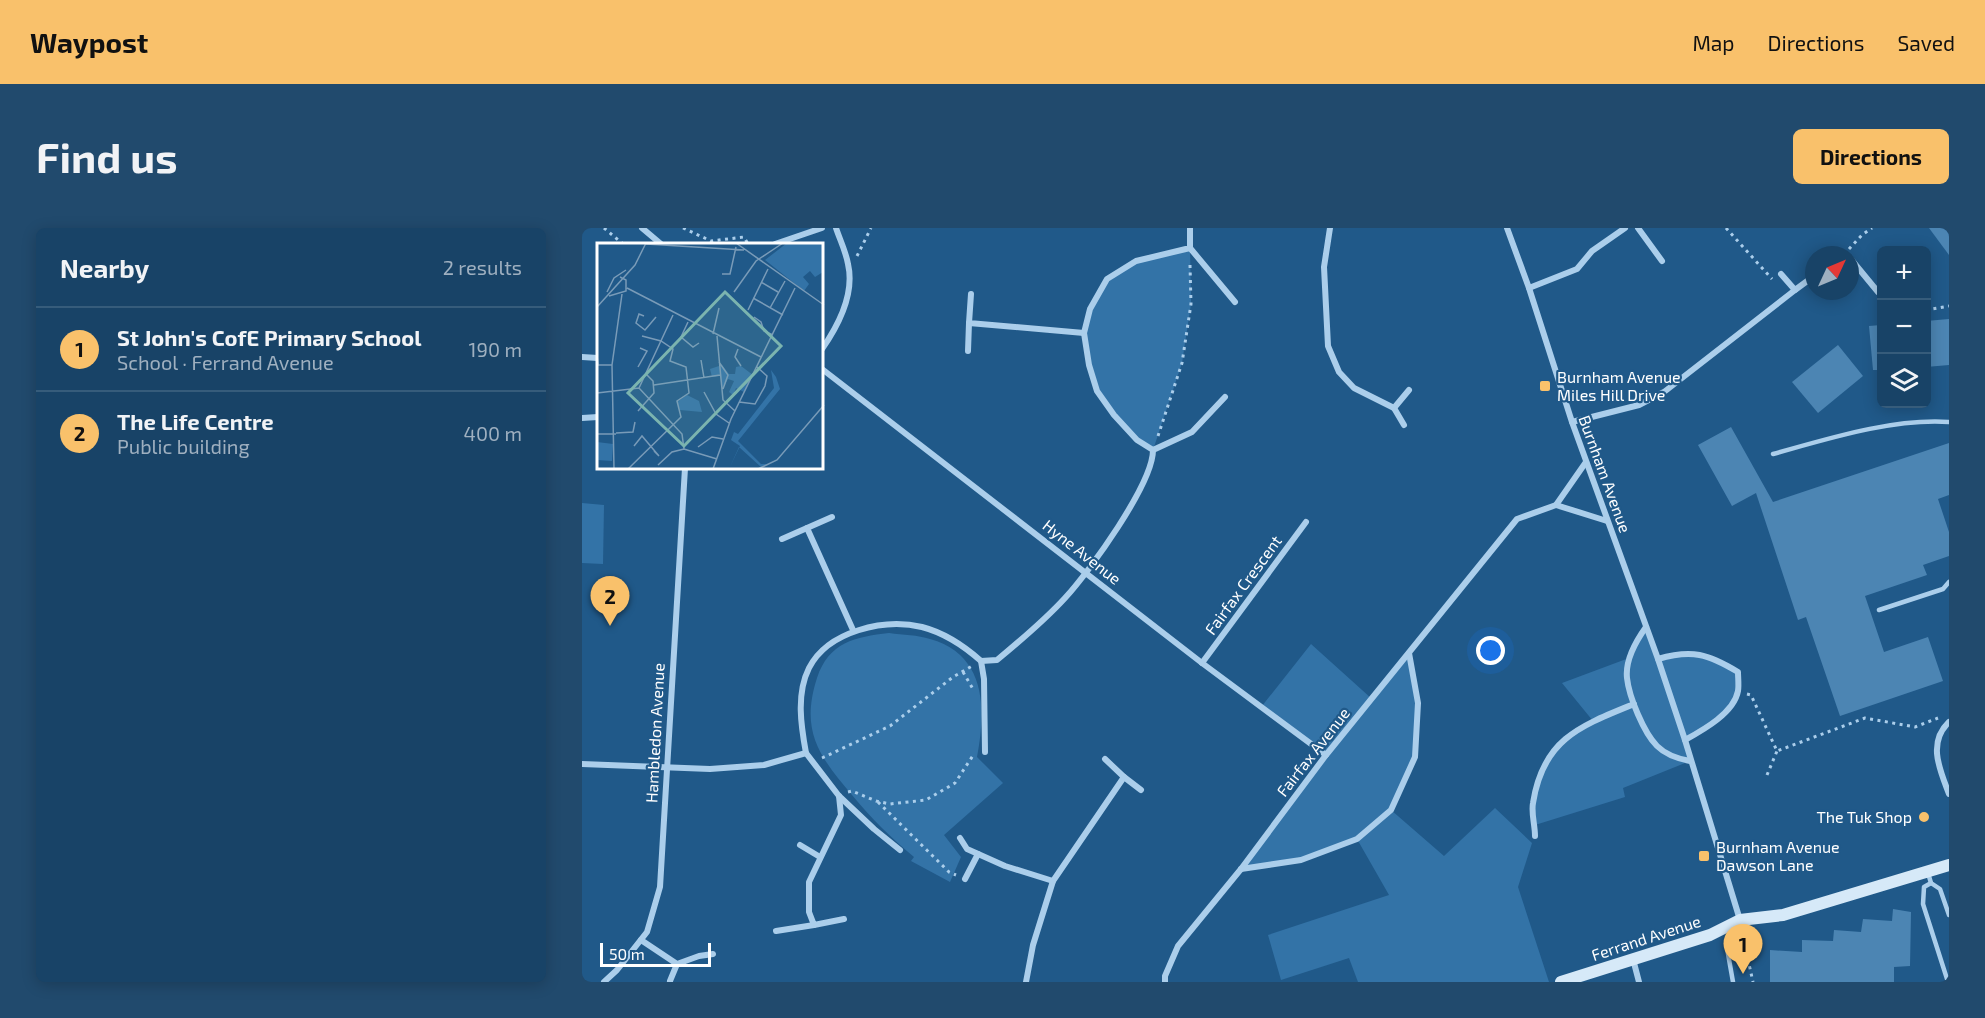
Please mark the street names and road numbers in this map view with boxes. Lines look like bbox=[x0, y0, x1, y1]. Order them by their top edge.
street label: Burnham Avenue bbox=[1575, 412, 1636, 535]
street label: Hyne Avenue bbox=[1039, 515, 1125, 588]
street label: Fairfax Crescent bbox=[1200, 531, 1285, 638]
street label: Hambledon Avenue bbox=[641, 662, 668, 804]
street label: Fairfax Avenue bbox=[1272, 703, 1353, 800]
street label: Ferrand Avenue bbox=[1589, 911, 1703, 964]

